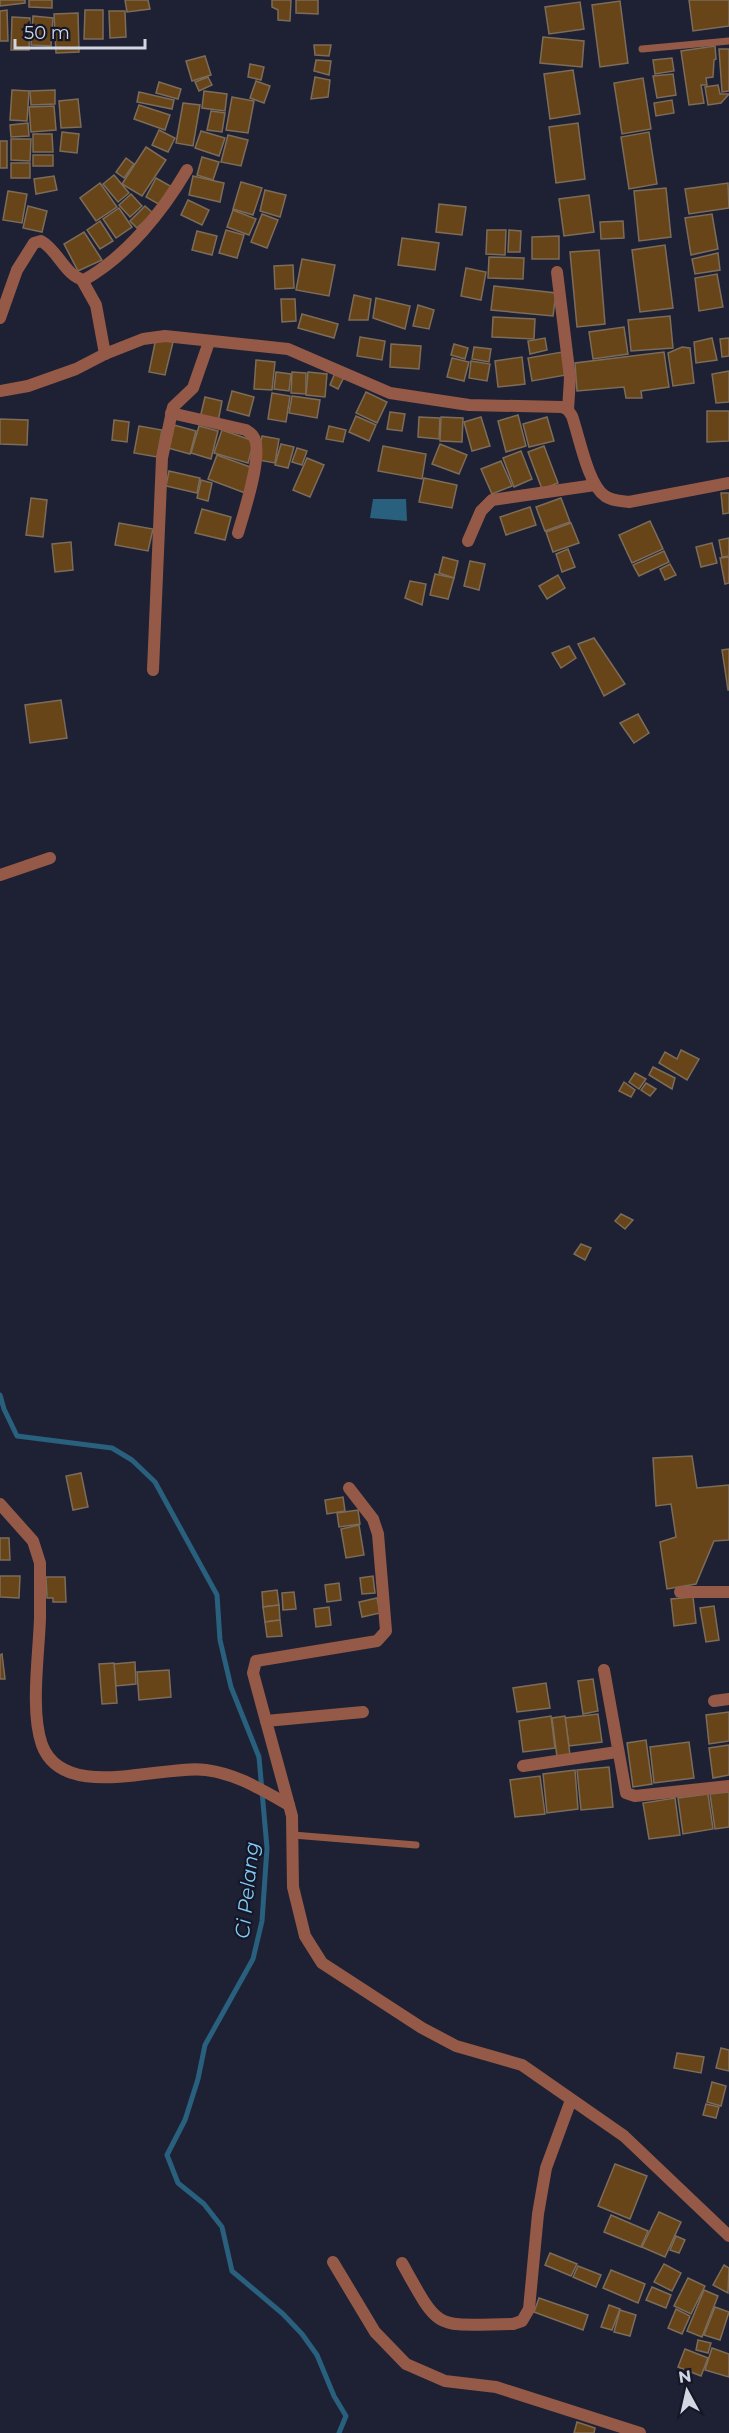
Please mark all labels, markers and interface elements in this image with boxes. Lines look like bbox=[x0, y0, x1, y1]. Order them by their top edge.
scale bar bbox=[15, 12, 146, 50]
text: 50 m bbox=[24, 22, 70, 44]
water label: Ci Pelang bbox=[230, 1840, 264, 1940]
north arrow bbox=[657, 2361, 717, 2421]
text: N bbox=[677, 2366, 693, 2387]

